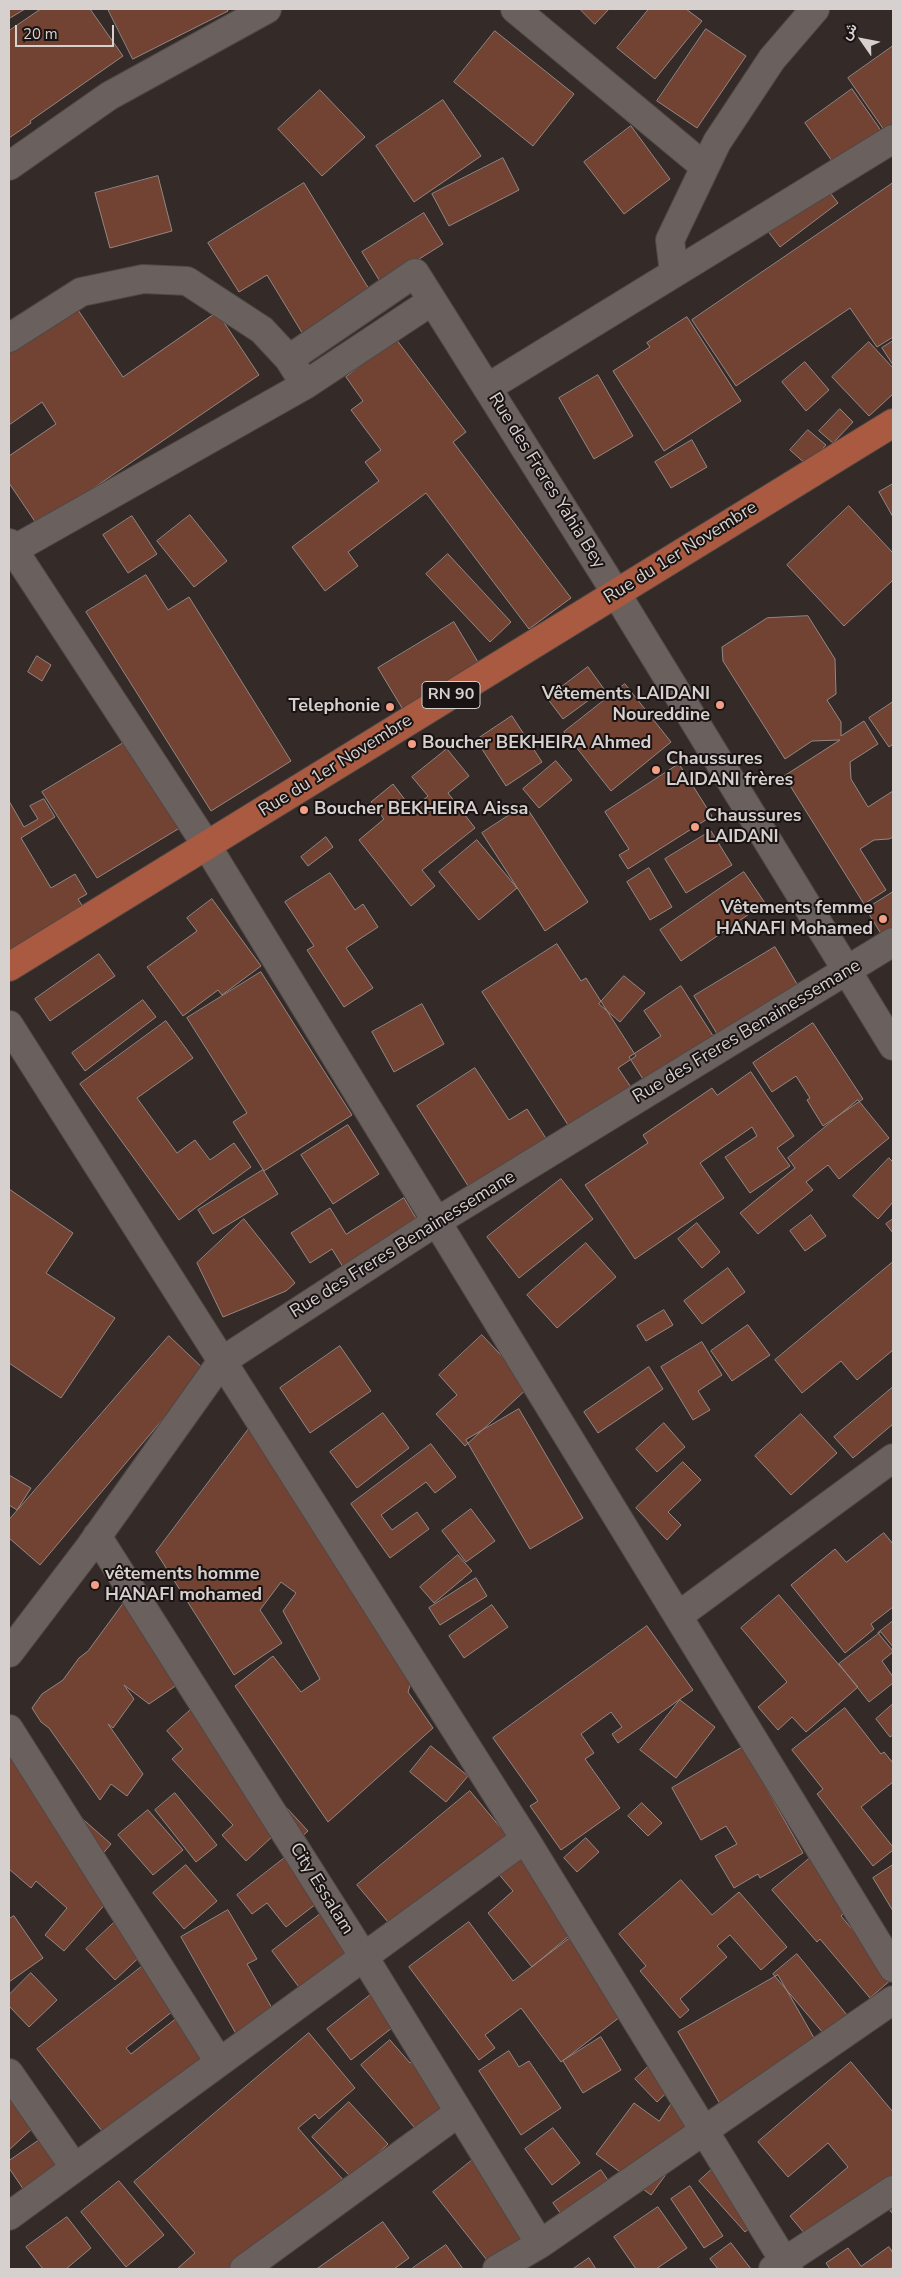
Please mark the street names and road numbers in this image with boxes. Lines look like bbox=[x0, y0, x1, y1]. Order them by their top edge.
street label: Rue des Freres Yahia Bey bbox=[483, 389, 609, 573]
street label: Rue du 1er Novembre bbox=[600, 497, 762, 609]
road number: RN 90 bbox=[422, 682, 480, 708]
street label: Rue du 1er Novembre bbox=[255, 710, 417, 822]
street label: Rue des Freres Benainessemane bbox=[629, 955, 865, 1109]
street label: Rue des Freres Benainessemane bbox=[286, 1167, 520, 1323]
street label: City Essalam bbox=[284, 1839, 358, 1939]

